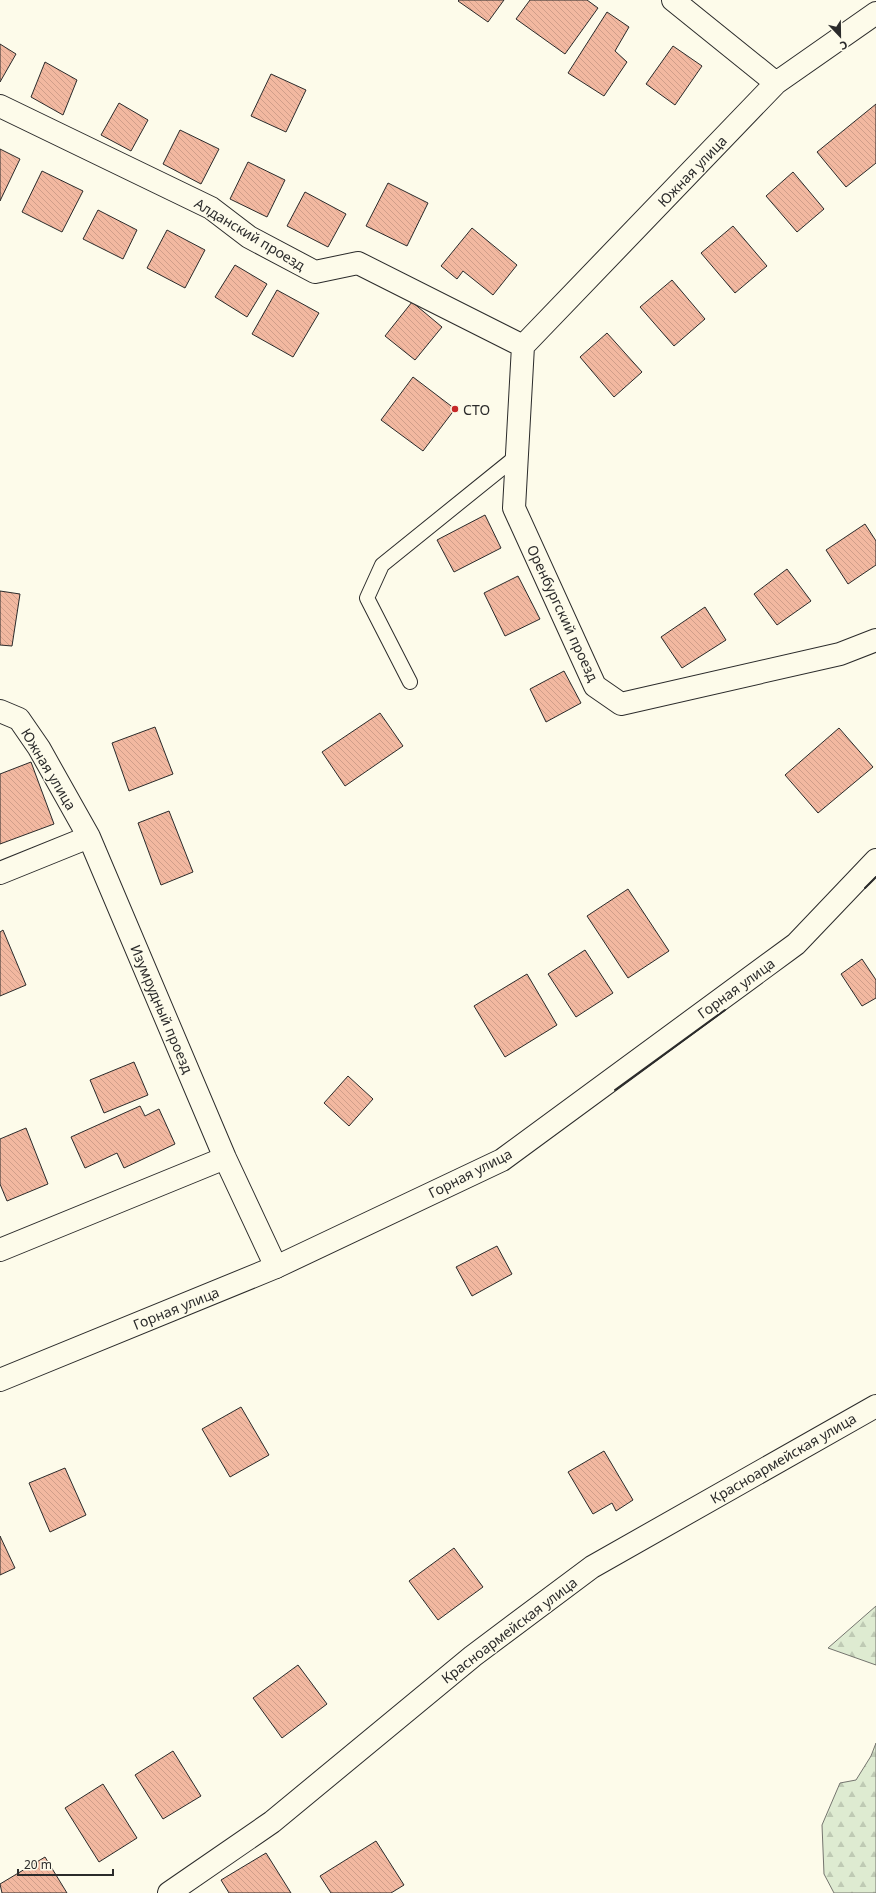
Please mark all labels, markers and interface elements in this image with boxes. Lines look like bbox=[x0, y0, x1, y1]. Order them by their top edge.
north arrow bbox=[820, 16, 860, 56]
text: С bbox=[838, 37, 850, 54]
street label: Южная улица bbox=[653, 131, 731, 211]
street label: Алданский проезд bbox=[191, 193, 309, 275]
place label: СТО bbox=[463, 400, 490, 419]
marker: СТО bbox=[450, 404, 460, 414]
street label: Оренбургский проезд bbox=[523, 542, 603, 685]
street label: Южная улица bbox=[17, 725, 81, 813]
street label: Изумрудный проезд bbox=[126, 942, 198, 1077]
street label: Горная улица bbox=[694, 954, 778, 1022]
street label: Горная улица bbox=[425, 1144, 515, 1202]
street label: Горная улица bbox=[130, 1282, 222, 1334]
street label: Красноармейская улица bbox=[707, 1408, 859, 1508]
street label: Красноармейская улица bbox=[437, 1573, 581, 1687]
scale bar bbox=[18, 1851, 113, 1877]
text: 20 m bbox=[24, 1856, 52, 1873]

